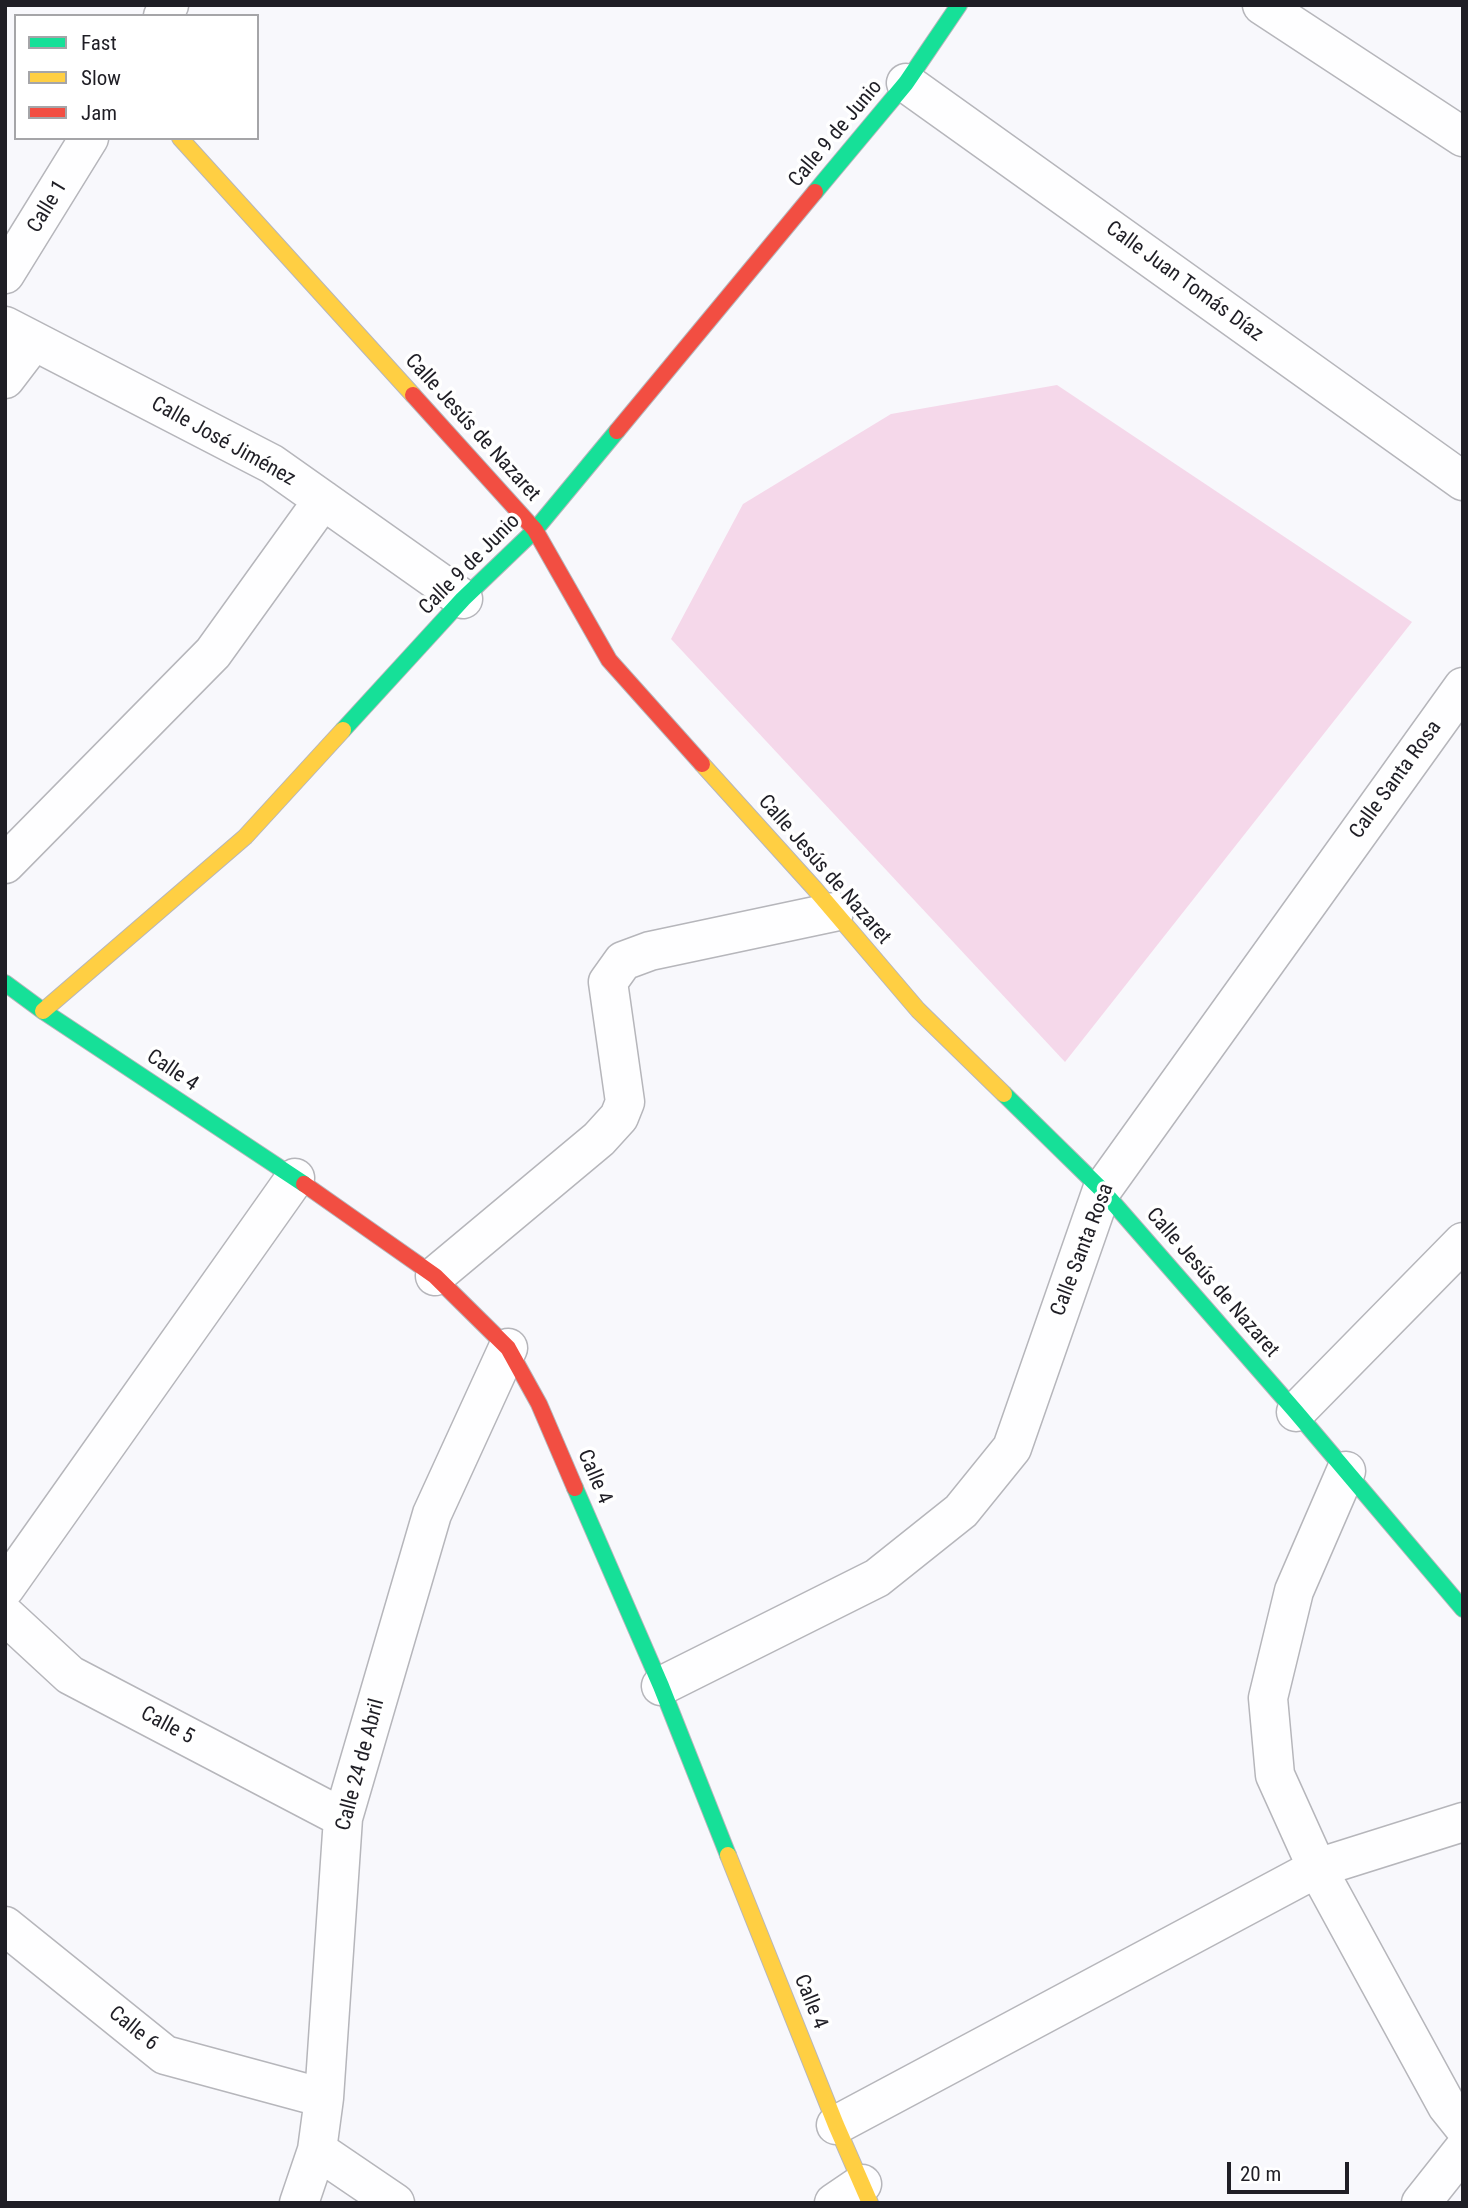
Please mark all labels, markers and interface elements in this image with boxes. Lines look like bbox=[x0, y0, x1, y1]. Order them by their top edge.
legend bbox=[14, 14, 259, 140]
text: Fast bbox=[81, 31, 117, 55]
text: Slow bbox=[81, 66, 121, 90]
street label: Calle 9 de Junio bbox=[784, 75, 888, 193]
text: Jam bbox=[81, 101, 117, 125]
street label: Calle 1 bbox=[23, 176, 73, 238]
street label: Calle Juan Tomás Díaz bbox=[1100, 216, 1268, 348]
street label: Calle Jesús de Nazaret bbox=[399, 349, 545, 507]
street label: Calle José Jiménez bbox=[146, 392, 300, 492]
street label: Calle 9 de Junio bbox=[414, 509, 526, 621]
street label: Calle Santa Rosa bbox=[1345, 716, 1447, 844]
street label: Calle Jesús de Nazaret bbox=[752, 790, 896, 950]
street label: Calle 4 bbox=[141, 1045, 203, 1097]
street label: Calle Santa Rosa bbox=[1046, 1180, 1120, 1320]
street label: Calle Jesús de Nazaret bbox=[1140, 1203, 1284, 1363]
street label: Calle 4 bbox=[571, 1446, 617, 1508]
street label: Calle 24 de Abril bbox=[331, 1696, 391, 1834]
street label: Calle 5 bbox=[136, 1702, 198, 1750]
street label: Calle 4 bbox=[788, 1971, 832, 2033]
street label: Calle 6 bbox=[103, 2001, 163, 2057]
scale bar bbox=[1230, 2148, 1352, 2192]
text: 20 m bbox=[1240, 2162, 1281, 2186]

